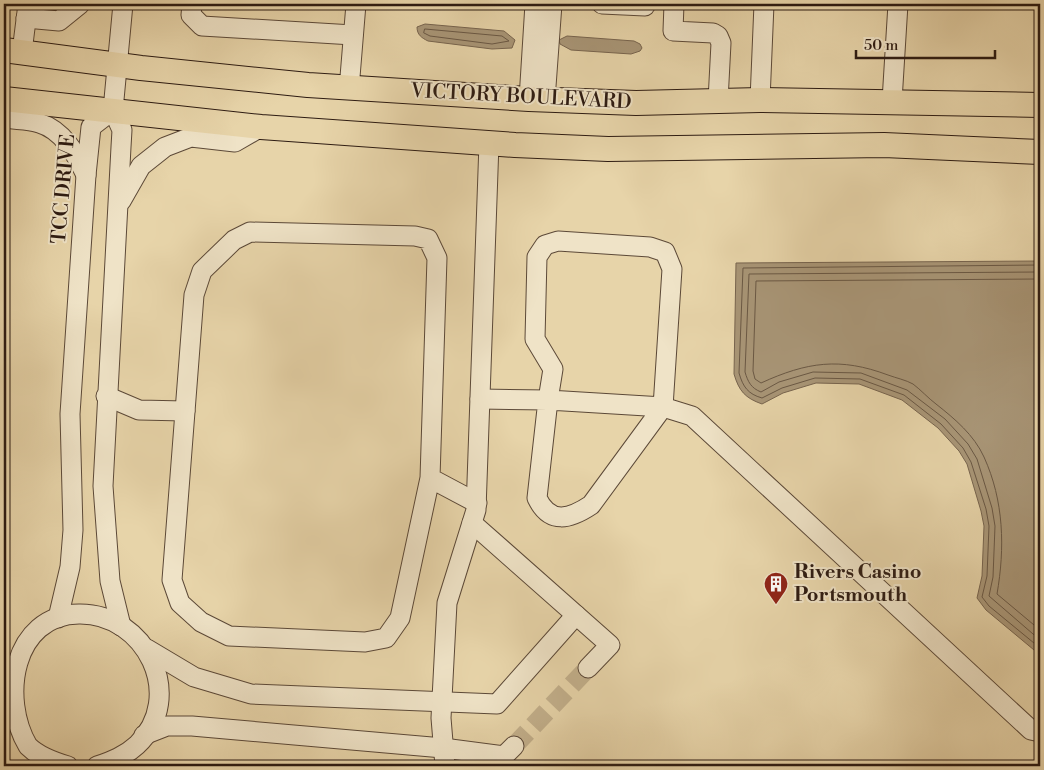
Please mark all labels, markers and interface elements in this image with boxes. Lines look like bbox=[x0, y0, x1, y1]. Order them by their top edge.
scale bar bbox=[856, 28, 995, 60]
text: 50 m bbox=[864, 36, 898, 55]
street label: VICTORY BOULEVARD bbox=[409, 79, 632, 115]
street label: TCC DRIVE bbox=[47, 133, 81, 245]
place label: Rivers Casino Portsmouth bbox=[794, 560, 921, 608]
building icon: Rivers Casino Portsmouth bbox=[763, 571, 789, 605]

